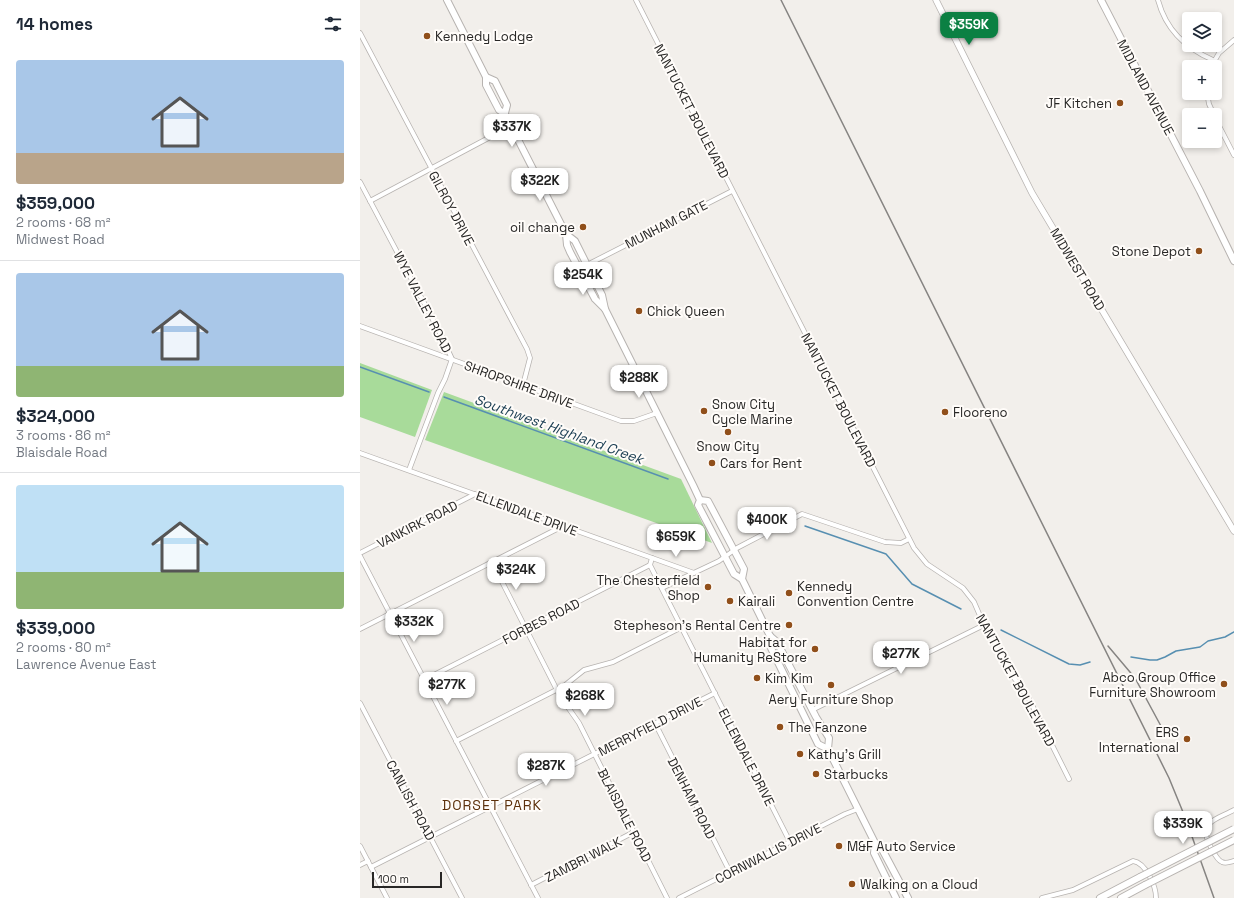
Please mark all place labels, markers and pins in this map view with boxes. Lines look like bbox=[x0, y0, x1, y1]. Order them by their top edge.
pin: $359K bbox=[941, 12, 997, 46]
place label: Kennedy Lodge bbox=[435, 28, 533, 45]
marker: Kennedy Lodge bbox=[422, 31, 432, 41]
place label: JF Kitchen bbox=[1046, 95, 1112, 112]
marker: JF Kitchen bbox=[1115, 98, 1125, 108]
pin: $337K bbox=[484, 114, 540, 148]
pin: $322K bbox=[512, 168, 568, 202]
place label: oil change bbox=[510, 219, 575, 236]
marker: oil change bbox=[578, 222, 588, 232]
place label: Stone Depot bbox=[1112, 243, 1191, 260]
marker: Stone Depot bbox=[1194, 246, 1204, 256]
pin: $254K bbox=[555, 262, 611, 296]
place label: Chick Queen bbox=[647, 303, 725, 320]
marker: Chick Queen bbox=[634, 306, 644, 316]
pin: $288K bbox=[611, 365, 667, 399]
place label: Snow City Cycle Marine bbox=[712, 396, 793, 428]
place label: Flooreno bbox=[953, 404, 1008, 421]
marker: Snow City Cycle Marine bbox=[699, 406, 709, 416]
marker: Flooreno bbox=[940, 407, 950, 417]
marker: Snow City bbox=[723, 427, 733, 437]
place label: Snow City bbox=[696, 438, 760, 455]
place label: Cars for Rent bbox=[720, 455, 802, 472]
marker: Cars for Rent bbox=[707, 458, 717, 468]
pin: $400K bbox=[739, 507, 795, 541]
pin: $659K bbox=[648, 524, 704, 558]
pin: $324K bbox=[488, 557, 544, 591]
place label: The Chesterfield Shop bbox=[596, 572, 700, 604]
place label: Kennedy Convention Centre bbox=[797, 578, 914, 610]
marker: The Chesterfield Shop bbox=[703, 582, 713, 592]
marker: Kennedy Convention Centre bbox=[784, 588, 794, 598]
place label: Kairali bbox=[738, 593, 775, 610]
marker: Kairali bbox=[725, 596, 735, 606]
pin: $332K bbox=[386, 609, 442, 643]
place label: Stepheson's Rental Centre bbox=[614, 617, 781, 634]
marker: Stepheson's Rental Centre bbox=[784, 620, 794, 630]
place label: Habitat for Humanity ReStore bbox=[693, 634, 807, 666]
pin: $277K bbox=[873, 641, 929, 675]
marker: Habitat for Humanity ReStore bbox=[810, 644, 820, 654]
place label: Abco Group Office Furniture Showroom bbox=[1089, 669, 1216, 701]
place label: Kim Kim bbox=[765, 670, 813, 687]
pin: $277K bbox=[419, 672, 475, 706]
marker: Kim Kim bbox=[752, 673, 762, 683]
marker: Abco Group Office Furniture Showroom bbox=[1219, 679, 1229, 689]
marker: Aery Furniture Shop bbox=[826, 680, 836, 690]
pin: $268K bbox=[557, 683, 613, 717]
place label: Aery Furniture Shop bbox=[768, 691, 894, 708]
place label: The Fanzone bbox=[788, 719, 867, 736]
marker: The Fanzone bbox=[775, 722, 785, 732]
place label: ERS International bbox=[1099, 724, 1179, 756]
marker: ERS International bbox=[1182, 734, 1192, 744]
place label: Kathy's Grill bbox=[808, 746, 881, 763]
marker: Kathy's Grill bbox=[795, 749, 805, 759]
pin: $287K bbox=[518, 753, 574, 787]
place label: Starbucks bbox=[824, 766, 888, 783]
marker: Starbucks bbox=[811, 769, 821, 779]
pin: $339K bbox=[1155, 811, 1211, 845]
place label: M&F Auto Service bbox=[847, 838, 956, 855]
marker: M&F Auto Service bbox=[834, 841, 844, 851]
place label: Walking on a Cloud bbox=[860, 876, 978, 893]
marker: Walking on a Cloud bbox=[847, 879, 857, 889]

